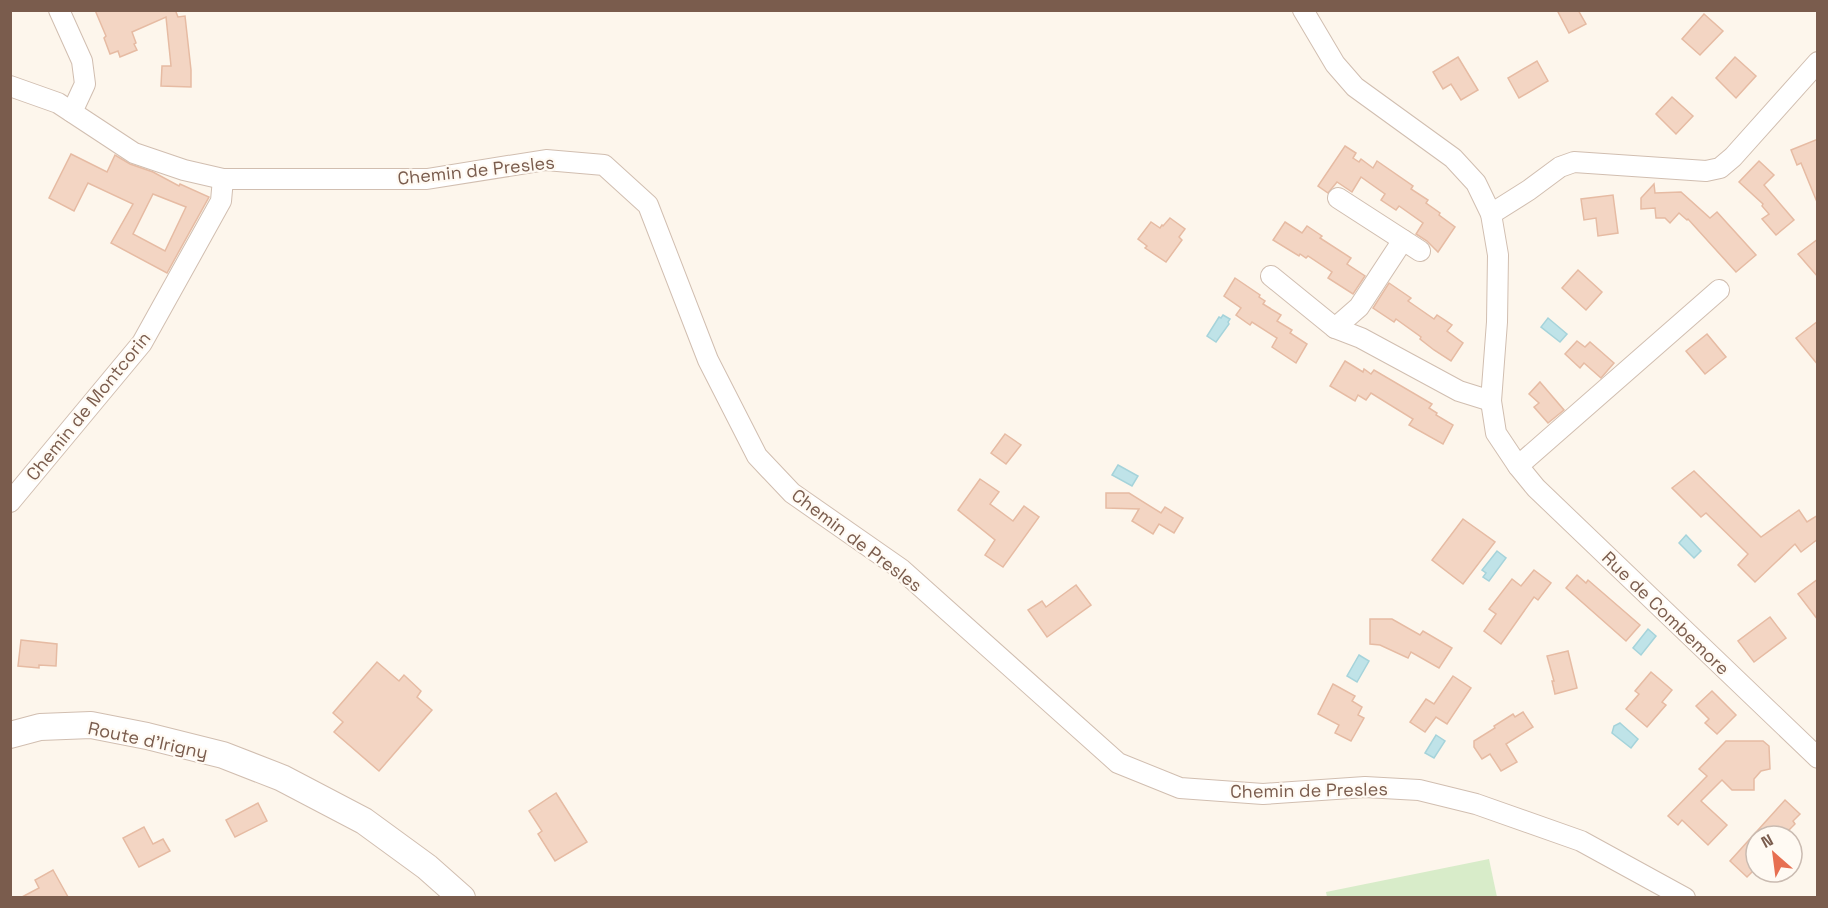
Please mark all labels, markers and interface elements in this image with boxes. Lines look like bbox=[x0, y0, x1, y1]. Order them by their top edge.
street label: Chemin de Presles bbox=[396, 150, 556, 190]
street label: Chemin de Montcorin bbox=[21, 327, 155, 485]
street label: Chemin de Presles bbox=[787, 483, 927, 597]
street label: Rue de Combemore bbox=[1597, 546, 1735, 680]
street label: Route d'Irigny bbox=[86, 716, 210, 764]
street label: Chemin de Presles bbox=[1230, 777, 1388, 803]
north arrow bbox=[1744, 824, 1804, 884]
text: N bbox=[1758, 829, 1777, 853]

